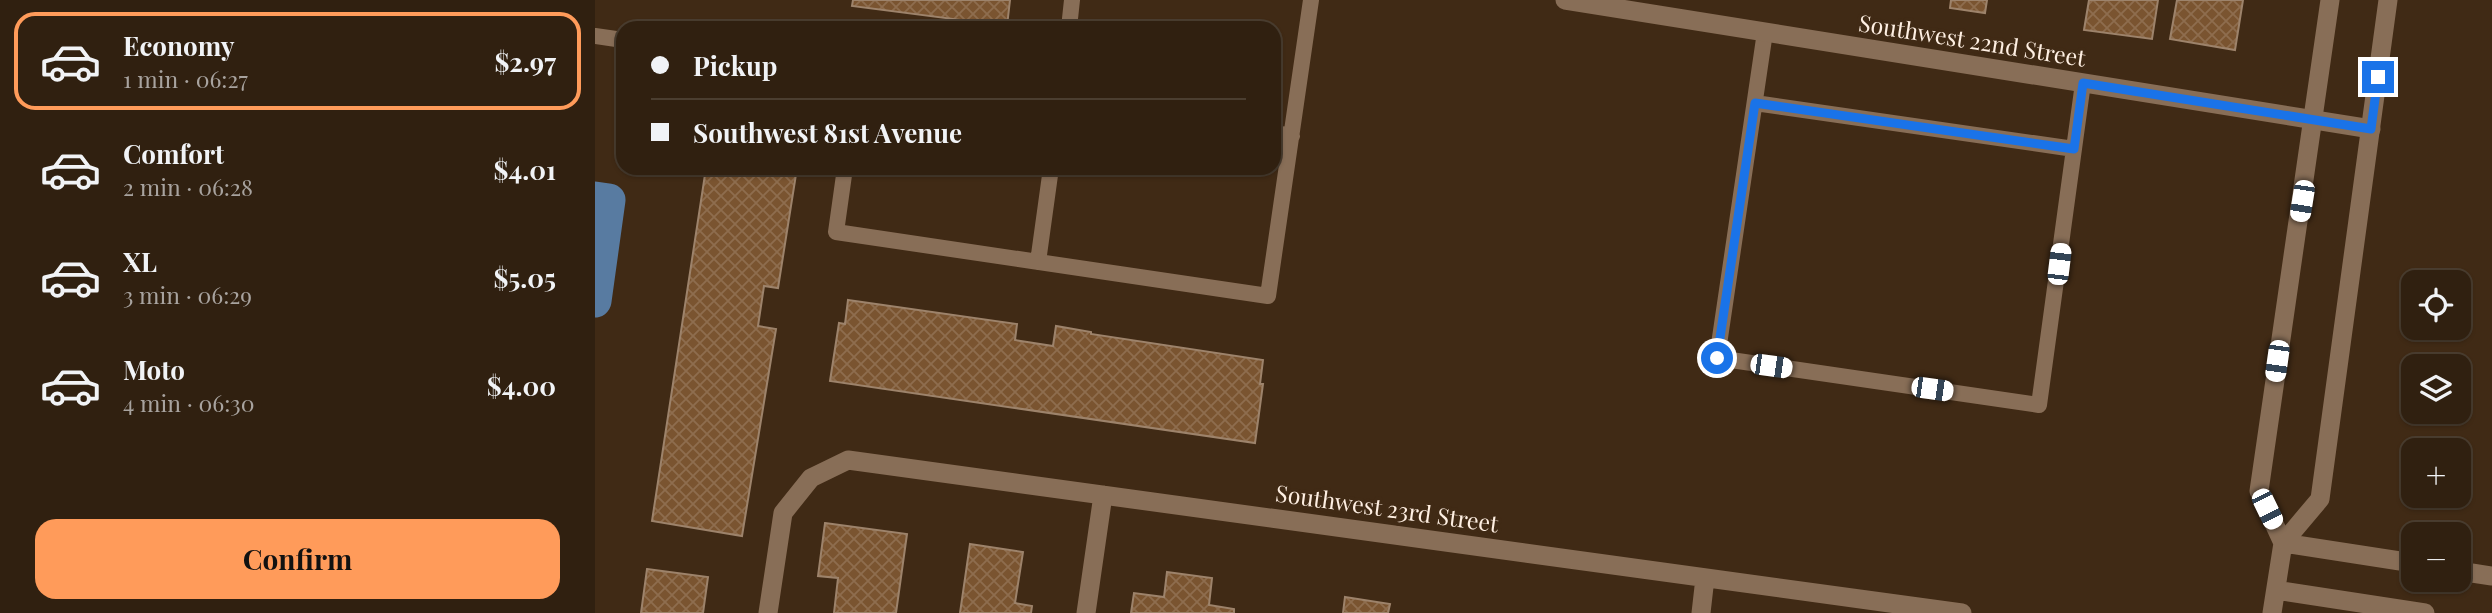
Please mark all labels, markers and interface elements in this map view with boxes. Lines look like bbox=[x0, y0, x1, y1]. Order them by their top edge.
street label: Southwest 22nd Street bbox=[1857, 6, 2089, 73]
text: Economy bbox=[123, 28, 234, 63]
icon: car bbox=[39, 30, 102, 93]
text: $2.97 bbox=[494, 44, 556, 79]
text: Pickup bbox=[693, 48, 777, 83]
route end bbox=[2362, 61, 2394, 93]
text: 1 min · 06:27 bbox=[123, 63, 248, 94]
text: Southwest 81st Avenue bbox=[693, 115, 962, 150]
text: Comfort bbox=[123, 136, 224, 171]
icon: car bbox=[39, 138, 102, 201]
text: $4.01 bbox=[494, 152, 556, 187]
text: 2 min · 06:28 bbox=[123, 171, 253, 202]
car bbox=[2289, 179, 2316, 223]
car bbox=[2047, 242, 2072, 286]
text: XL bbox=[123, 244, 157, 279]
icon: car bbox=[39, 246, 102, 309]
text: $5.05 bbox=[493, 260, 556, 295]
map controls bbox=[2401, 270, 2471, 592]
button: locate bbox=[2401, 270, 2471, 340]
text: 3 min · 06:29 bbox=[123, 279, 252, 310]
car bbox=[2264, 339, 2291, 383]
route start bbox=[1701, 342, 1733, 374]
text: Moto bbox=[123, 352, 185, 387]
car bbox=[1749, 353, 1794, 379]
icon: car bbox=[39, 354, 102, 417]
button: layers bbox=[2401, 354, 2471, 424]
text: $4.00 bbox=[487, 368, 556, 403]
car bbox=[1910, 376, 1955, 402]
text: 4 min · 06:30 bbox=[123, 387, 255, 418]
button: + bbox=[2401, 438, 2471, 508]
street label: Southwest 23rd Street bbox=[1274, 477, 1501, 539]
car bbox=[2249, 486, 2286, 532]
button: Confirm bbox=[35, 519, 560, 599]
button: − bbox=[2401, 522, 2471, 592]

